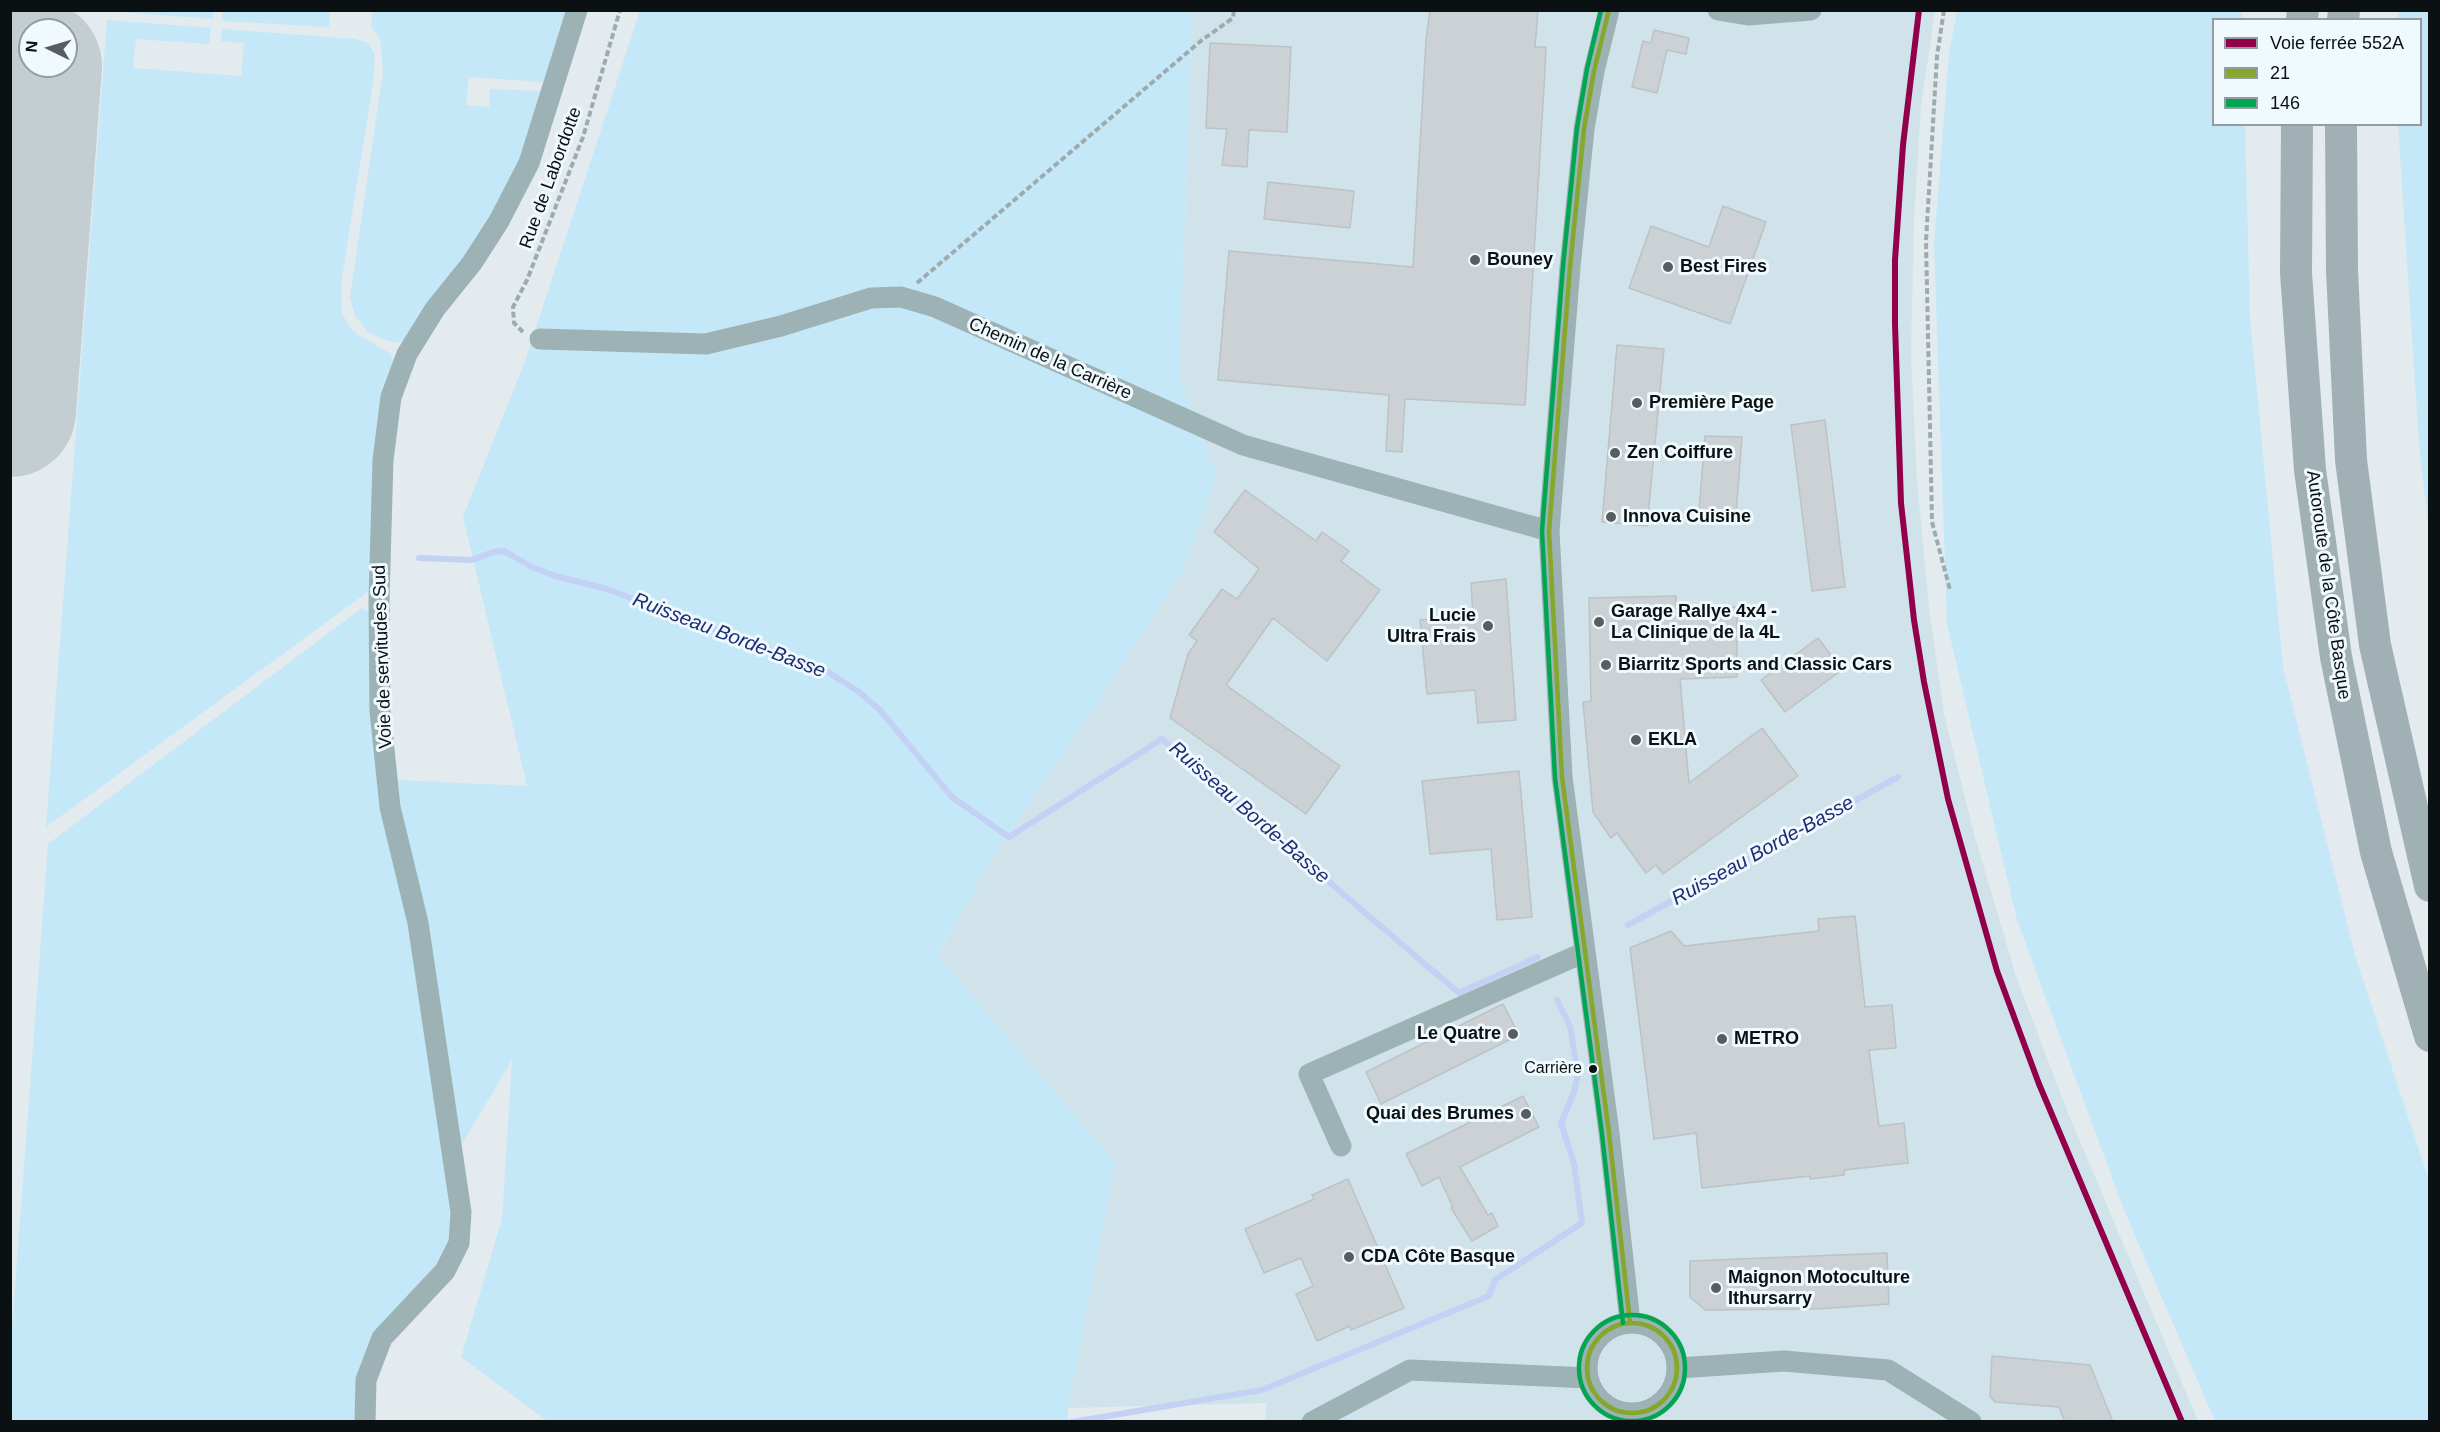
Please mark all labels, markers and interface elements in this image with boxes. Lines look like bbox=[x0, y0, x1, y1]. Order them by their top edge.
north arrow bbox=[18, 18, 78, 78]
legend bbox=[2212, 18, 2422, 126]
text: Voie ferrée 552A bbox=[2270, 33, 2404, 53]
text: N bbox=[23, 40, 41, 53]
text: 21 bbox=[2270, 63, 2290, 83]
text: 146 bbox=[2270, 93, 2300, 113]
street label: Rue de Labordotte bbox=[515, 104, 587, 252]
place label: Bouney bbox=[1487, 249, 1553, 271]
marker: Bouney bbox=[1468, 253, 1482, 267]
place label: Best Fires bbox=[1680, 256, 1767, 278]
marker: Best Fires bbox=[1661, 260, 1675, 274]
street label: Chemin de la Carrière bbox=[965, 313, 1135, 405]
place label: Première Page bbox=[1649, 392, 1774, 414]
marker: Première Page bbox=[1630, 396, 1644, 410]
place label: Zen Coiffure bbox=[1627, 442, 1733, 464]
marker: Zen Coiffure bbox=[1608, 446, 1622, 460]
street label: Autoroute de la Côte Basque bbox=[2301, 469, 2355, 701]
place label: Innova Cuisine bbox=[1623, 506, 1751, 528]
marker: Innova Cuisine bbox=[1604, 510, 1618, 524]
street label: Voie de servitudes Sud bbox=[369, 565, 397, 749]
water label: Ruisseau Borde-Basse bbox=[629, 588, 829, 684]
place label: Garage Rallye 4x4 - La Clinique de la 4L bbox=[1611, 601, 1780, 644]
place label: Lucie Ultra Frais bbox=[1387, 605, 1476, 648]
marker: Garage Rallye 4x4 - La Clinique de la 4L bbox=[1592, 615, 1606, 629]
marker: Lucie Ultra Frais bbox=[1481, 619, 1495, 633]
place label: Biarritz Sports and Classic Cars bbox=[1618, 654, 1892, 676]
marker: Biarritz Sports and Classic Cars bbox=[1599, 658, 1613, 672]
place label: EKLA bbox=[1648, 729, 1697, 751]
marker: EKLA bbox=[1629, 733, 1643, 747]
water label: Ruisseau Borde-Basse bbox=[1164, 737, 1334, 889]
water label: Ruisseau Borde-Basse bbox=[1668, 791, 1858, 911]
place label: Le Quatre bbox=[1417, 1023, 1501, 1045]
marker: Le Quatre bbox=[1506, 1027, 1520, 1041]
place label: METRO bbox=[1734, 1028, 1799, 1050]
marker: METRO bbox=[1715, 1032, 1729, 1046]
place label: Carrière bbox=[1524, 1059, 1582, 1079]
marker: Carrière bbox=[1587, 1063, 1599, 1075]
place label: Quai des Brumes bbox=[1366, 1103, 1514, 1125]
marker: Quai des Brumes bbox=[1519, 1107, 1533, 1121]
place label: CDA Côte Basque bbox=[1361, 1246, 1515, 1268]
marker: CDA Côte Basque bbox=[1342, 1250, 1356, 1264]
place label: Maignon Motoculture Ithursarry bbox=[1728, 1267, 1910, 1310]
marker: Maignon Motoculture Ithursarry bbox=[1709, 1281, 1723, 1295]

